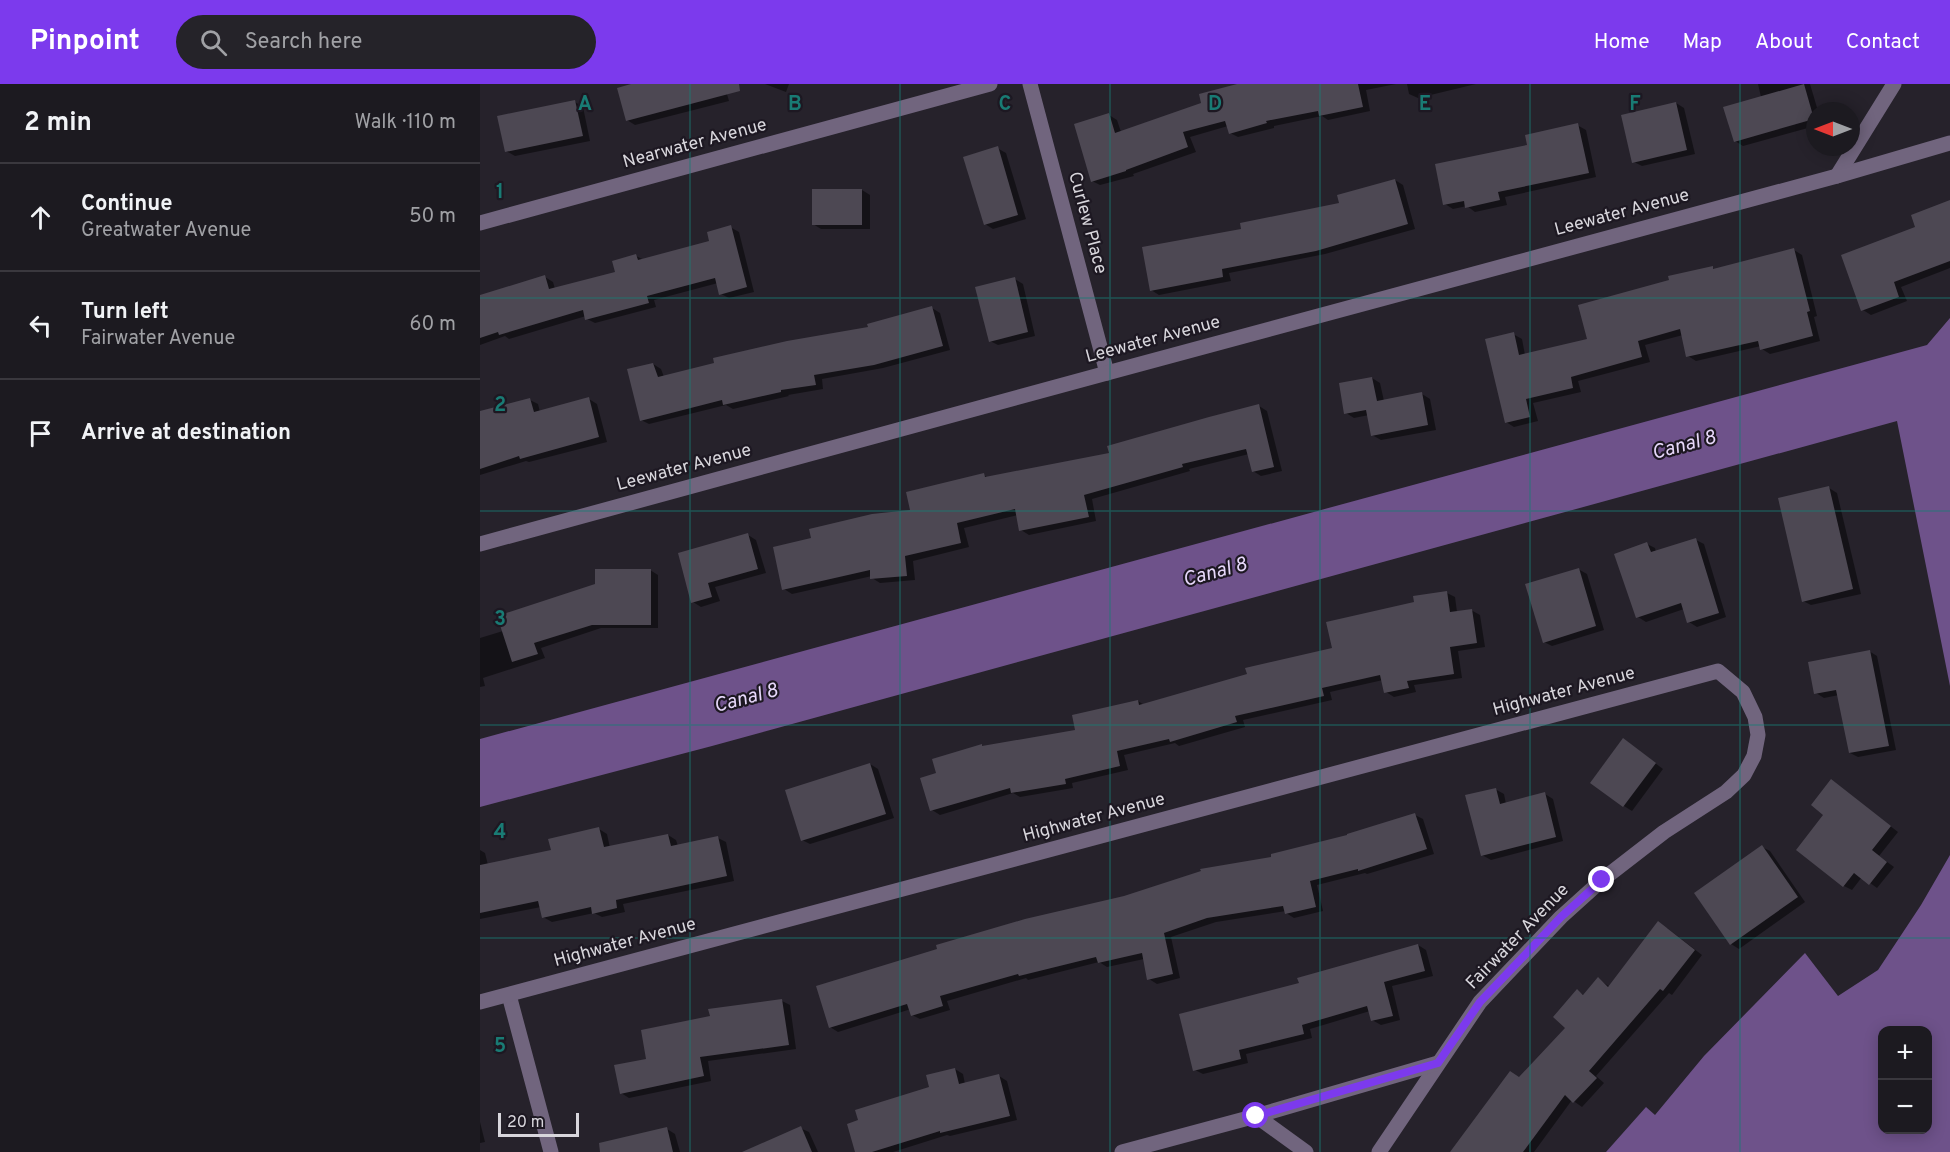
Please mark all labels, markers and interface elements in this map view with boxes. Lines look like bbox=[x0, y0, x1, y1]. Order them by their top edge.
search box bbox=[176, 15, 596, 69]
text: Pinpoint bbox=[30, 24, 140, 60]
icon: search bbox=[197, 26, 230, 59]
text: Search here bbox=[245, 29, 362, 56]
text: Home bbox=[1594, 29, 1650, 56]
text: Map bbox=[1683, 29, 1722, 56]
text: About bbox=[1755, 29, 1813, 56]
text: Contact bbox=[1846, 29, 1920, 56]
text: A bbox=[578, 92, 592, 118]
text: B bbox=[788, 92, 802, 118]
text: C bbox=[999, 92, 1011, 118]
text: D bbox=[1208, 92, 1222, 118]
text: E bbox=[1419, 92, 1431, 118]
text: F bbox=[1629, 92, 1641, 118]
north arrow bbox=[1806, 102, 1860, 156]
text: 2 min bbox=[24, 107, 92, 140]
text: Walk · 110 m bbox=[355, 110, 456, 136]
street label: Nearwater Avenue bbox=[620, 114, 770, 174]
street label: Curlew Place bbox=[1062, 169, 1112, 277]
text: 1 bbox=[496, 180, 504, 206]
street label: Leewater Avenue bbox=[1552, 184, 1692, 242]
text: Continue bbox=[81, 191, 172, 218]
icon: ahead bbox=[24, 201, 57, 234]
text: 50 m bbox=[409, 204, 456, 230]
text: Greatwater Avenue bbox=[81, 218, 251, 244]
text: Turn left bbox=[81, 299, 169, 326]
icon: left bbox=[24, 309, 57, 342]
street label: Leewater Avenue bbox=[1083, 311, 1223, 369]
text: 60 m bbox=[410, 312, 456, 338]
text: Fairwater Avenue bbox=[81, 326, 235, 352]
text: 2 bbox=[494, 393, 506, 419]
icon: arrive bbox=[24, 417, 57, 450]
text: Arrive at destination bbox=[81, 420, 291, 447]
water label: Canal 8 bbox=[1649, 425, 1719, 467]
street label: Leewater Avenue bbox=[614, 439, 754, 497]
water label: Canal 8 bbox=[1180, 552, 1250, 594]
text: 3 bbox=[494, 607, 506, 633]
street label: Highwater Avenue bbox=[1490, 662, 1638, 722]
water label: Canal 8 bbox=[711, 678, 781, 720]
street label: Highwater Avenue bbox=[1020, 788, 1168, 848]
text: 4 bbox=[494, 820, 506, 846]
route end bbox=[1588, 866, 1614, 892]
street label: Fairwater Avenue bbox=[1462, 879, 1574, 995]
street label: Highwater Avenue bbox=[551, 913, 699, 973]
map controls bbox=[1878, 1026, 1932, 1134]
button: + bbox=[1878, 1026, 1932, 1080]
text: 5 bbox=[494, 1034, 506, 1060]
button: − bbox=[1878, 1080, 1932, 1134]
route start bbox=[1242, 1102, 1268, 1128]
scale bar bbox=[498, 1110, 579, 1138]
text: 20 m bbox=[507, 1113, 544, 1133]

